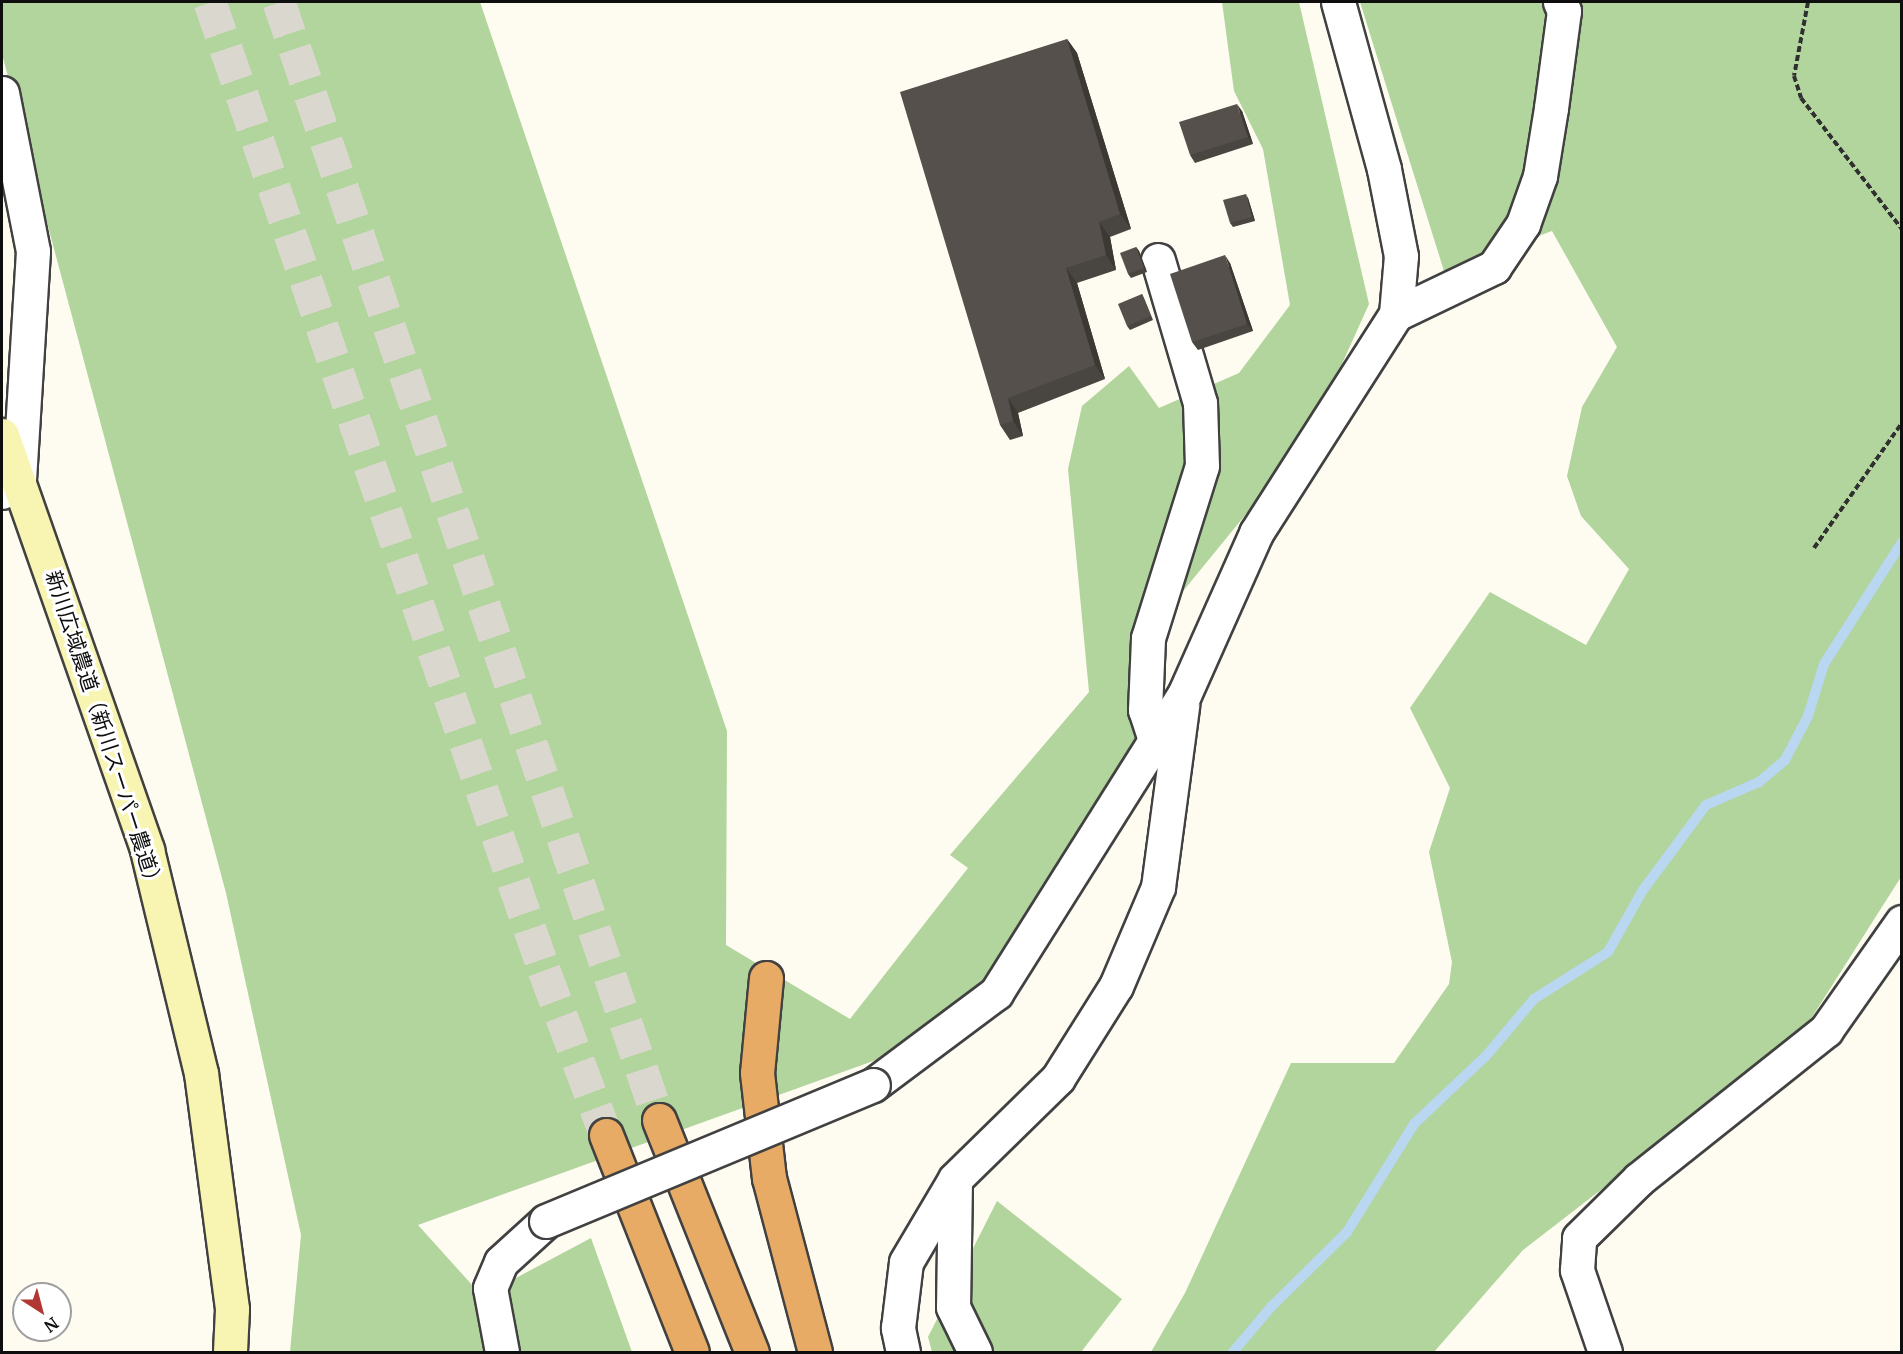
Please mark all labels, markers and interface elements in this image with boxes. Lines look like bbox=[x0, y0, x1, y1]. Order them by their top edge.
street label: 新川広域農道（新川スーパー農道） bbox=[40, 567, 168, 895]
north arrow bbox=[12, 1282, 72, 1342]
text: N bbox=[40, 1313, 62, 1337]

